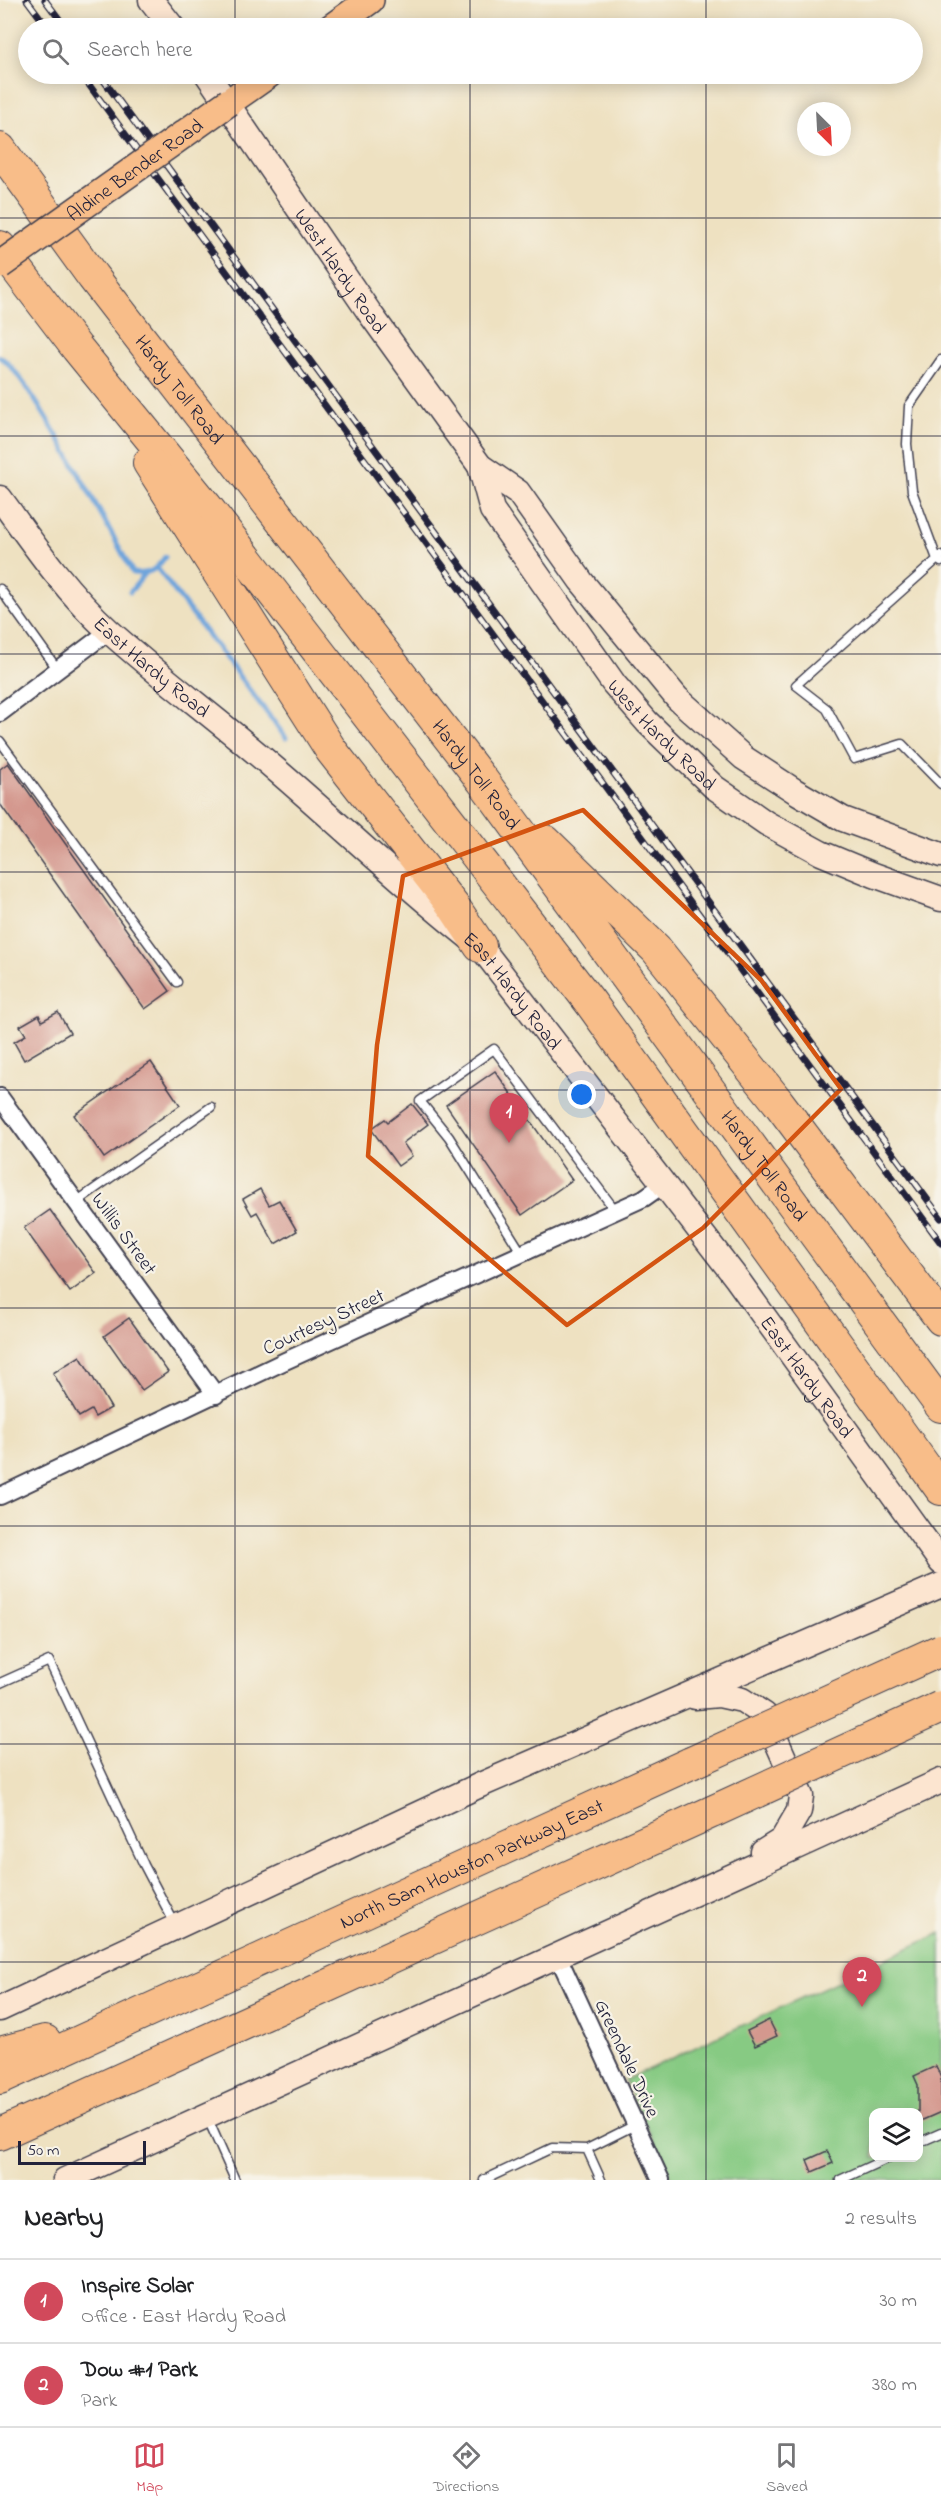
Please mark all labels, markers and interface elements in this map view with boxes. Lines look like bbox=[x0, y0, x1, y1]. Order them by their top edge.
search box bbox=[18, 18, 923, 84]
icon: search bbox=[39, 35, 72, 68]
text: Search here bbox=[87, 35, 192, 67]
north arrow bbox=[797, 102, 851, 156]
street label: Aldine Bender Road bbox=[62, 113, 210, 230]
street label: West Hardy Road bbox=[286, 204, 392, 341]
street label: Hardy Toll Road bbox=[126, 330, 230, 452]
street label: East Hardy Road bbox=[85, 611, 215, 726]
street label: West Hardy Road bbox=[599, 674, 722, 799]
street label: Hardy Toll Road bbox=[423, 714, 526, 837]
street label: East Hardy Road bbox=[456, 926, 567, 1057]
your location bbox=[567, 1080, 596, 1109]
pin: 1 bbox=[490, 1094, 528, 1143]
street label: Hardy Toll Road bbox=[712, 1105, 813, 1229]
street label: Willis Street bbox=[83, 1187, 163, 1282]
street label: Courtesy Street bbox=[258, 1282, 390, 1364]
street label: East Hardy Road bbox=[751, 1311, 859, 1445]
street label: North Sam Houston Parkway East bbox=[336, 1793, 609, 1938]
pin: 2 bbox=[842, 1958, 882, 2007]
street label: Greendale Drive bbox=[586, 1995, 666, 2123]
map controls bbox=[869, 2108, 923, 2162]
button: layers bbox=[869, 2108, 923, 2162]
scale bar bbox=[18, 2138, 146, 2166]
text: 50 m bbox=[27, 2139, 59, 2163]
text: Nearby bbox=[24, 2200, 103, 2238]
text: 2 results bbox=[845, 2205, 917, 2234]
text: Inspire Solar bbox=[81, 2271, 194, 2303]
text: 1 bbox=[40, 2287, 47, 2316]
text: 30 m bbox=[880, 2287, 917, 2316]
text: Office · East Hardy Road bbox=[81, 2303, 286, 2332]
text: Dow #1 Park bbox=[81, 2355, 198, 2387]
text: 2 bbox=[39, 2371, 48, 2400]
text: 380 m bbox=[872, 2371, 917, 2400]
text: Park bbox=[81, 2387, 117, 2416]
tab: Map bbox=[133, 2439, 166, 2499]
tab: Directions bbox=[433, 2439, 499, 2499]
tab: Saved bbox=[766, 2439, 808, 2499]

